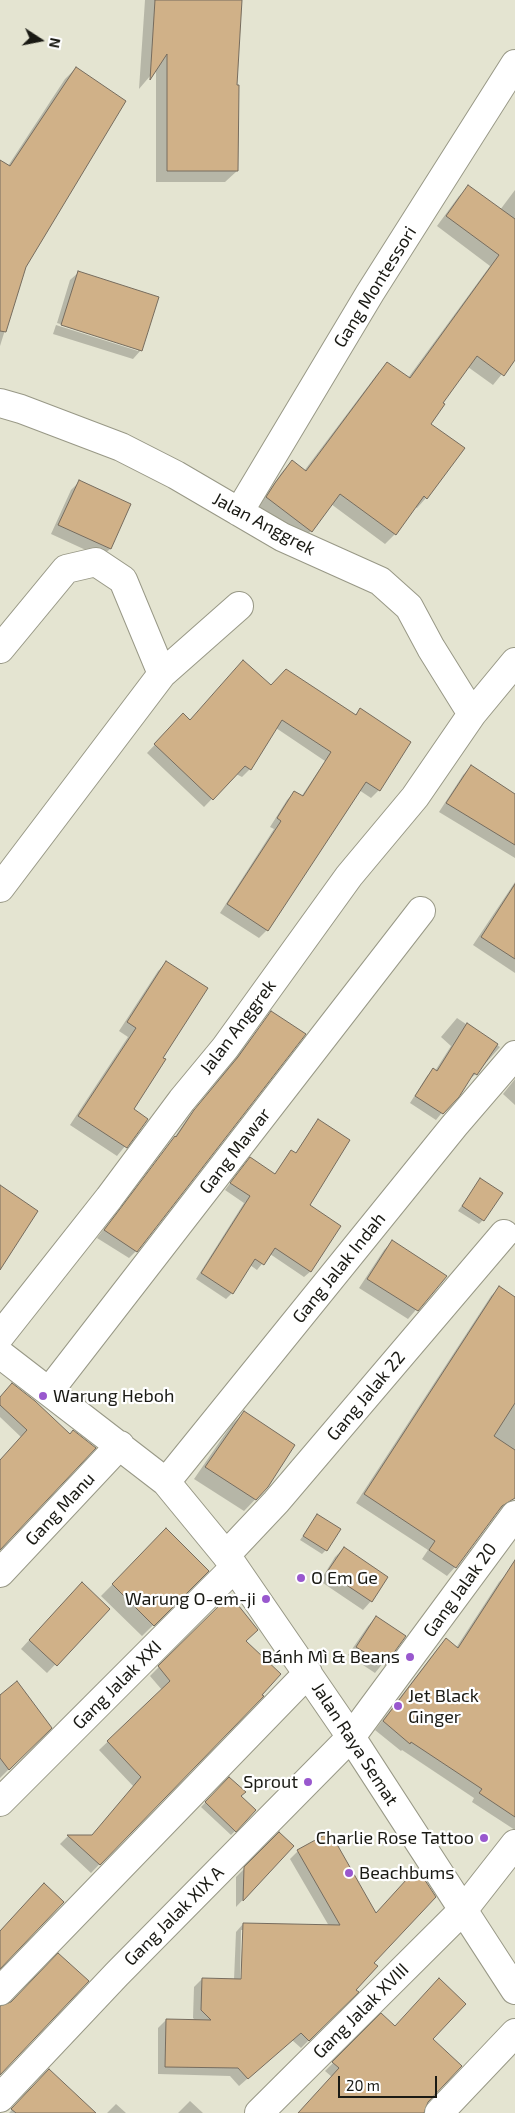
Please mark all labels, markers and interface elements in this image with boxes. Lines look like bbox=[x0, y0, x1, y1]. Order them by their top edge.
north arrow bbox=[15, 15, 65, 65]
text: N bbox=[46, 36, 65, 50]
street label: Gang Montessori bbox=[329, 222, 421, 352]
street label: Jalan Anggrek bbox=[209, 488, 319, 560]
street label: Jalan Anggrek bbox=[195, 975, 281, 1079]
street label: Gang Mawar bbox=[195, 1104, 275, 1198]
street label: Gang Jalak Indah bbox=[288, 1208, 390, 1328]
street label: Gang Jalak 22 bbox=[322, 1347, 410, 1445]
place label: Warung Heboh bbox=[53, 1385, 174, 1407]
marker: Warung Heboh bbox=[37, 1390, 49, 1402]
street label: Gang Manu bbox=[21, 1468, 99, 1550]
street label: Gang Jalak 20 bbox=[419, 1539, 501, 1641]
place label: O Em Ge bbox=[311, 1567, 378, 1589]
marker: O Em Ge bbox=[295, 1572, 307, 1584]
place label: Warung O-em-ji bbox=[125, 1588, 256, 1610]
marker: Warung O-em-ji bbox=[260, 1593, 272, 1605]
street label: Gang Jalak XXI bbox=[68, 1636, 166, 1734]
place label: Bánh Mì & Beans bbox=[262, 1646, 400, 1668]
marker: Bánh Mì & Beans bbox=[404, 1651, 416, 1663]
street label: Jalan Raya Semat bbox=[307, 1678, 403, 1810]
place label: Jet Black Ginger bbox=[408, 1685, 479, 1728]
marker: Jet Black Ginger bbox=[392, 1700, 404, 1712]
place label: Sprout bbox=[243, 1771, 298, 1793]
marker: Sprout bbox=[302, 1776, 314, 1788]
place label: Charlie Rose Tattoo bbox=[316, 1827, 474, 1849]
marker: Charlie Rose Tattoo bbox=[478, 1832, 490, 1844]
street label: Gang Jalak XIX A bbox=[120, 1862, 228, 1970]
place label: Beachbums bbox=[359, 1862, 454, 1884]
marker: Beachbums bbox=[343, 1867, 355, 1879]
street label: Gang Jalak XVIII bbox=[309, 1959, 413, 2063]
scale bar bbox=[340, 2066, 439, 2098]
text: 20 m bbox=[346, 2076, 380, 2094]

